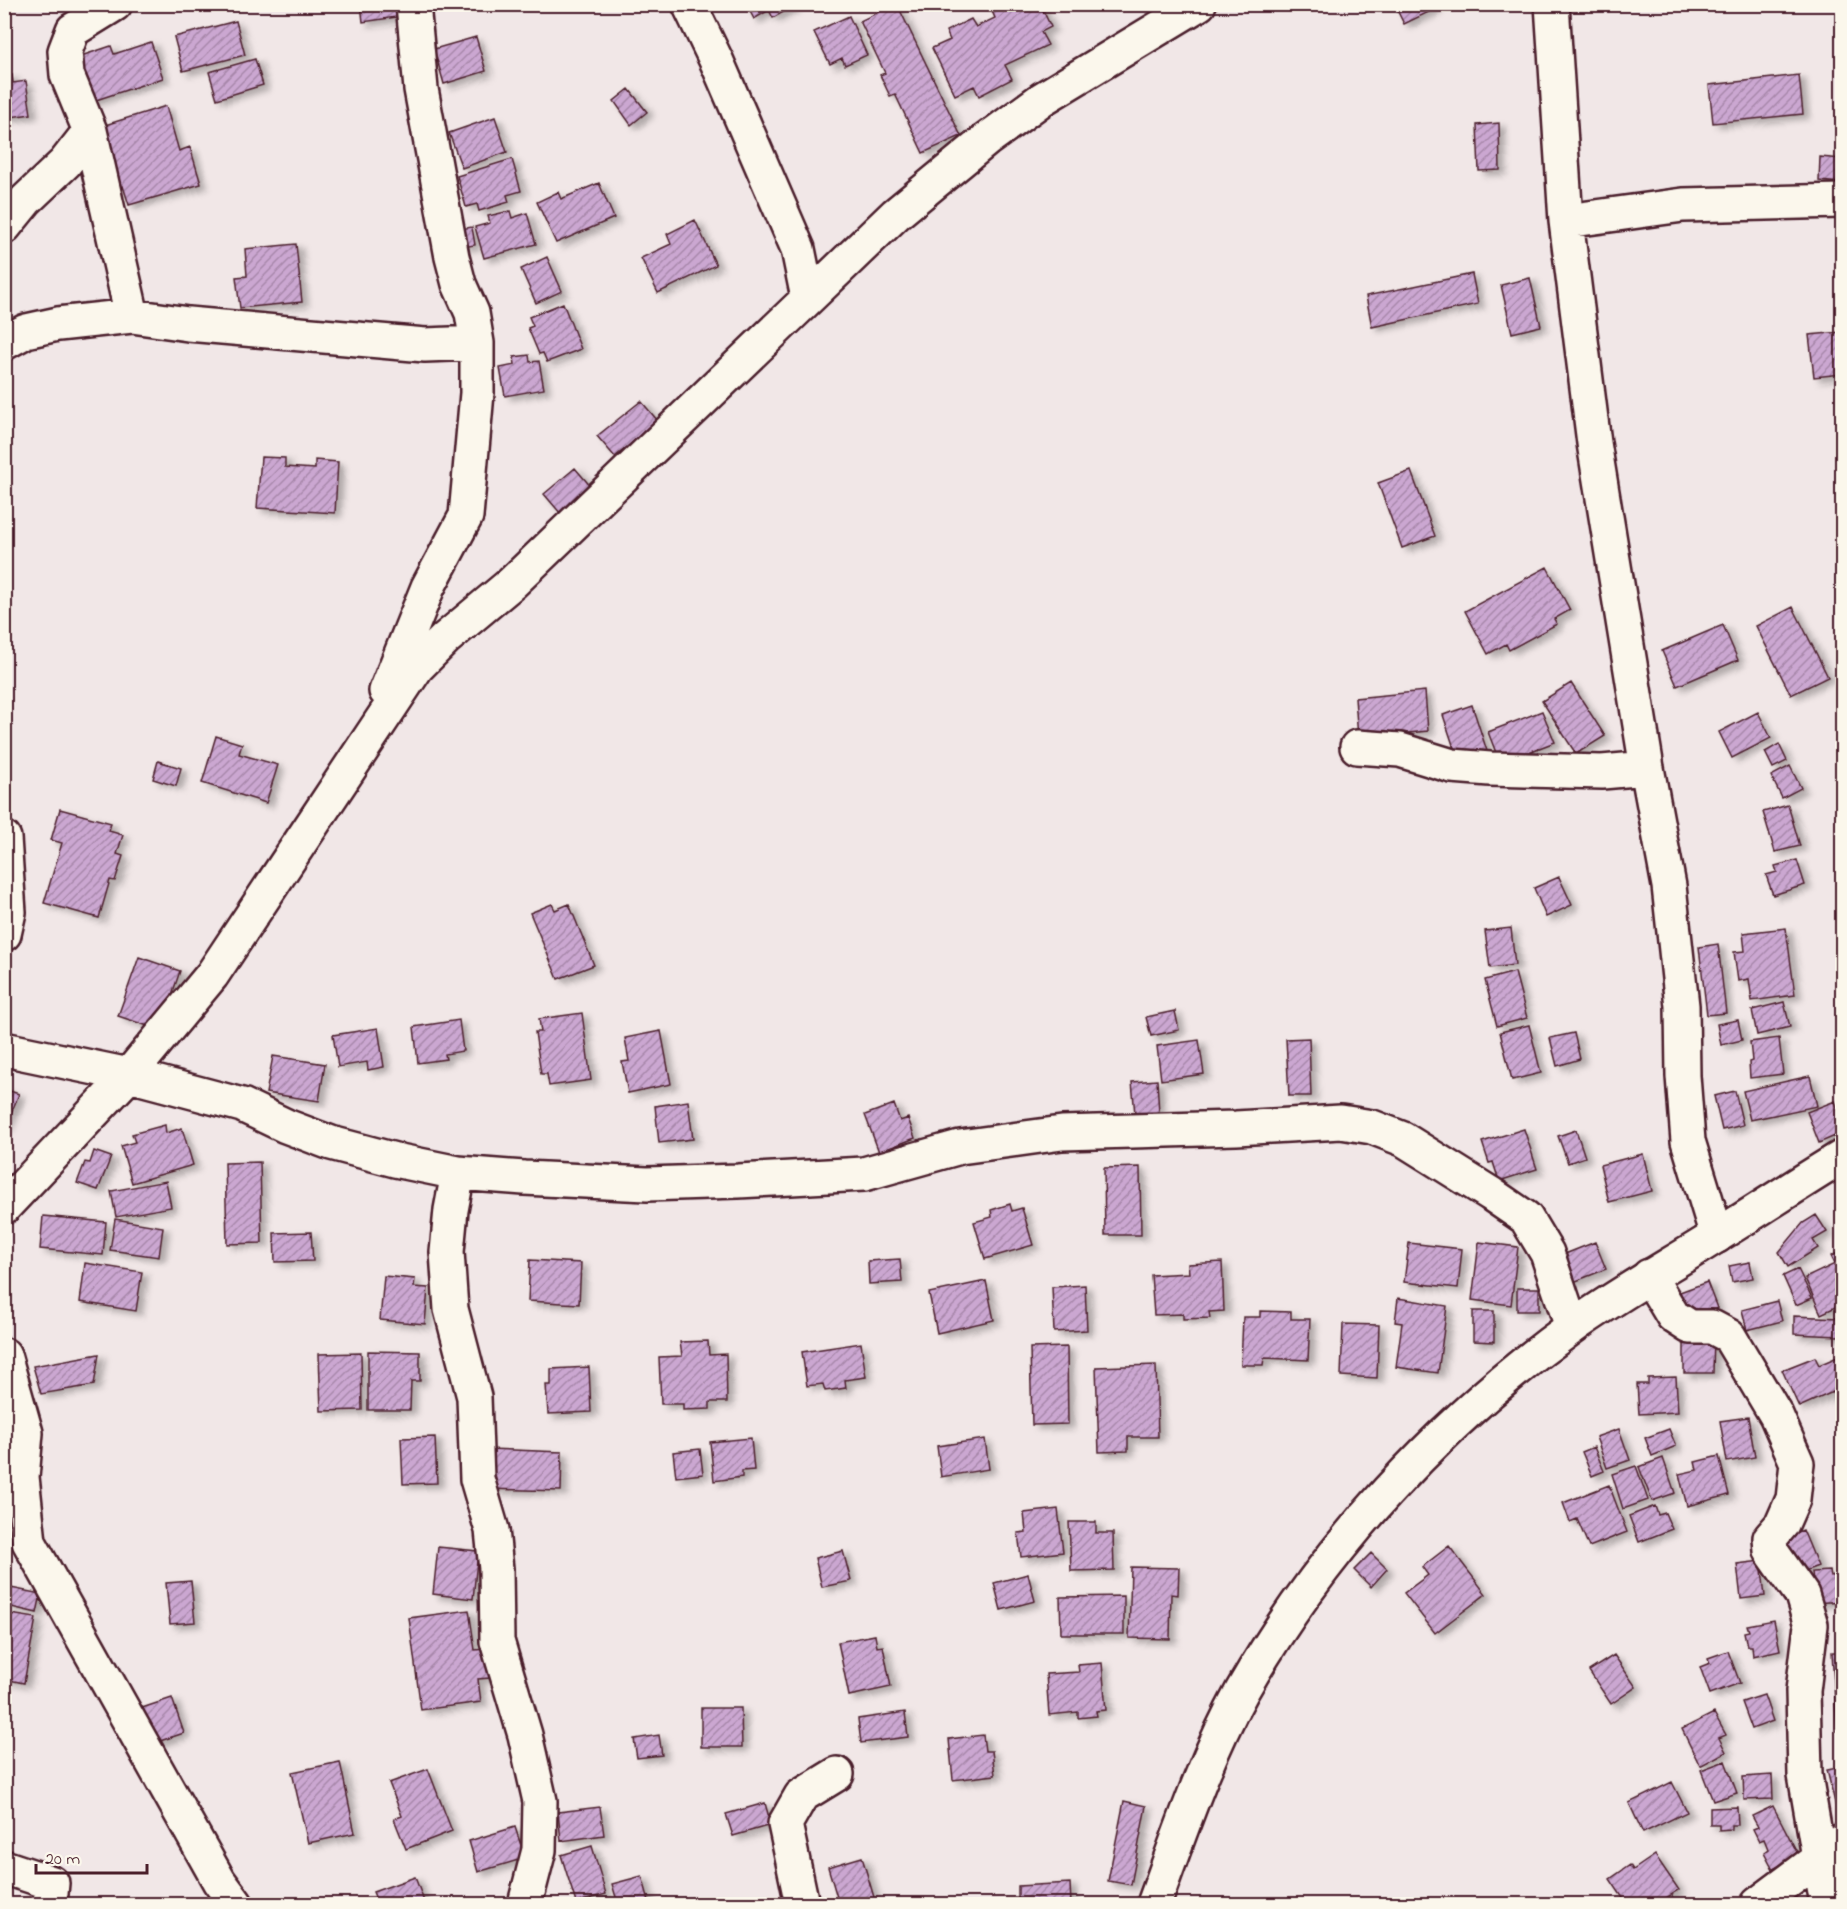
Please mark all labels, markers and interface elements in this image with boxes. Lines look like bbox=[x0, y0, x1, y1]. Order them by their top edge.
scale bar bbox=[36, 1837, 147, 1875]
text: 20 m bbox=[45, 1847, 80, 1873]

